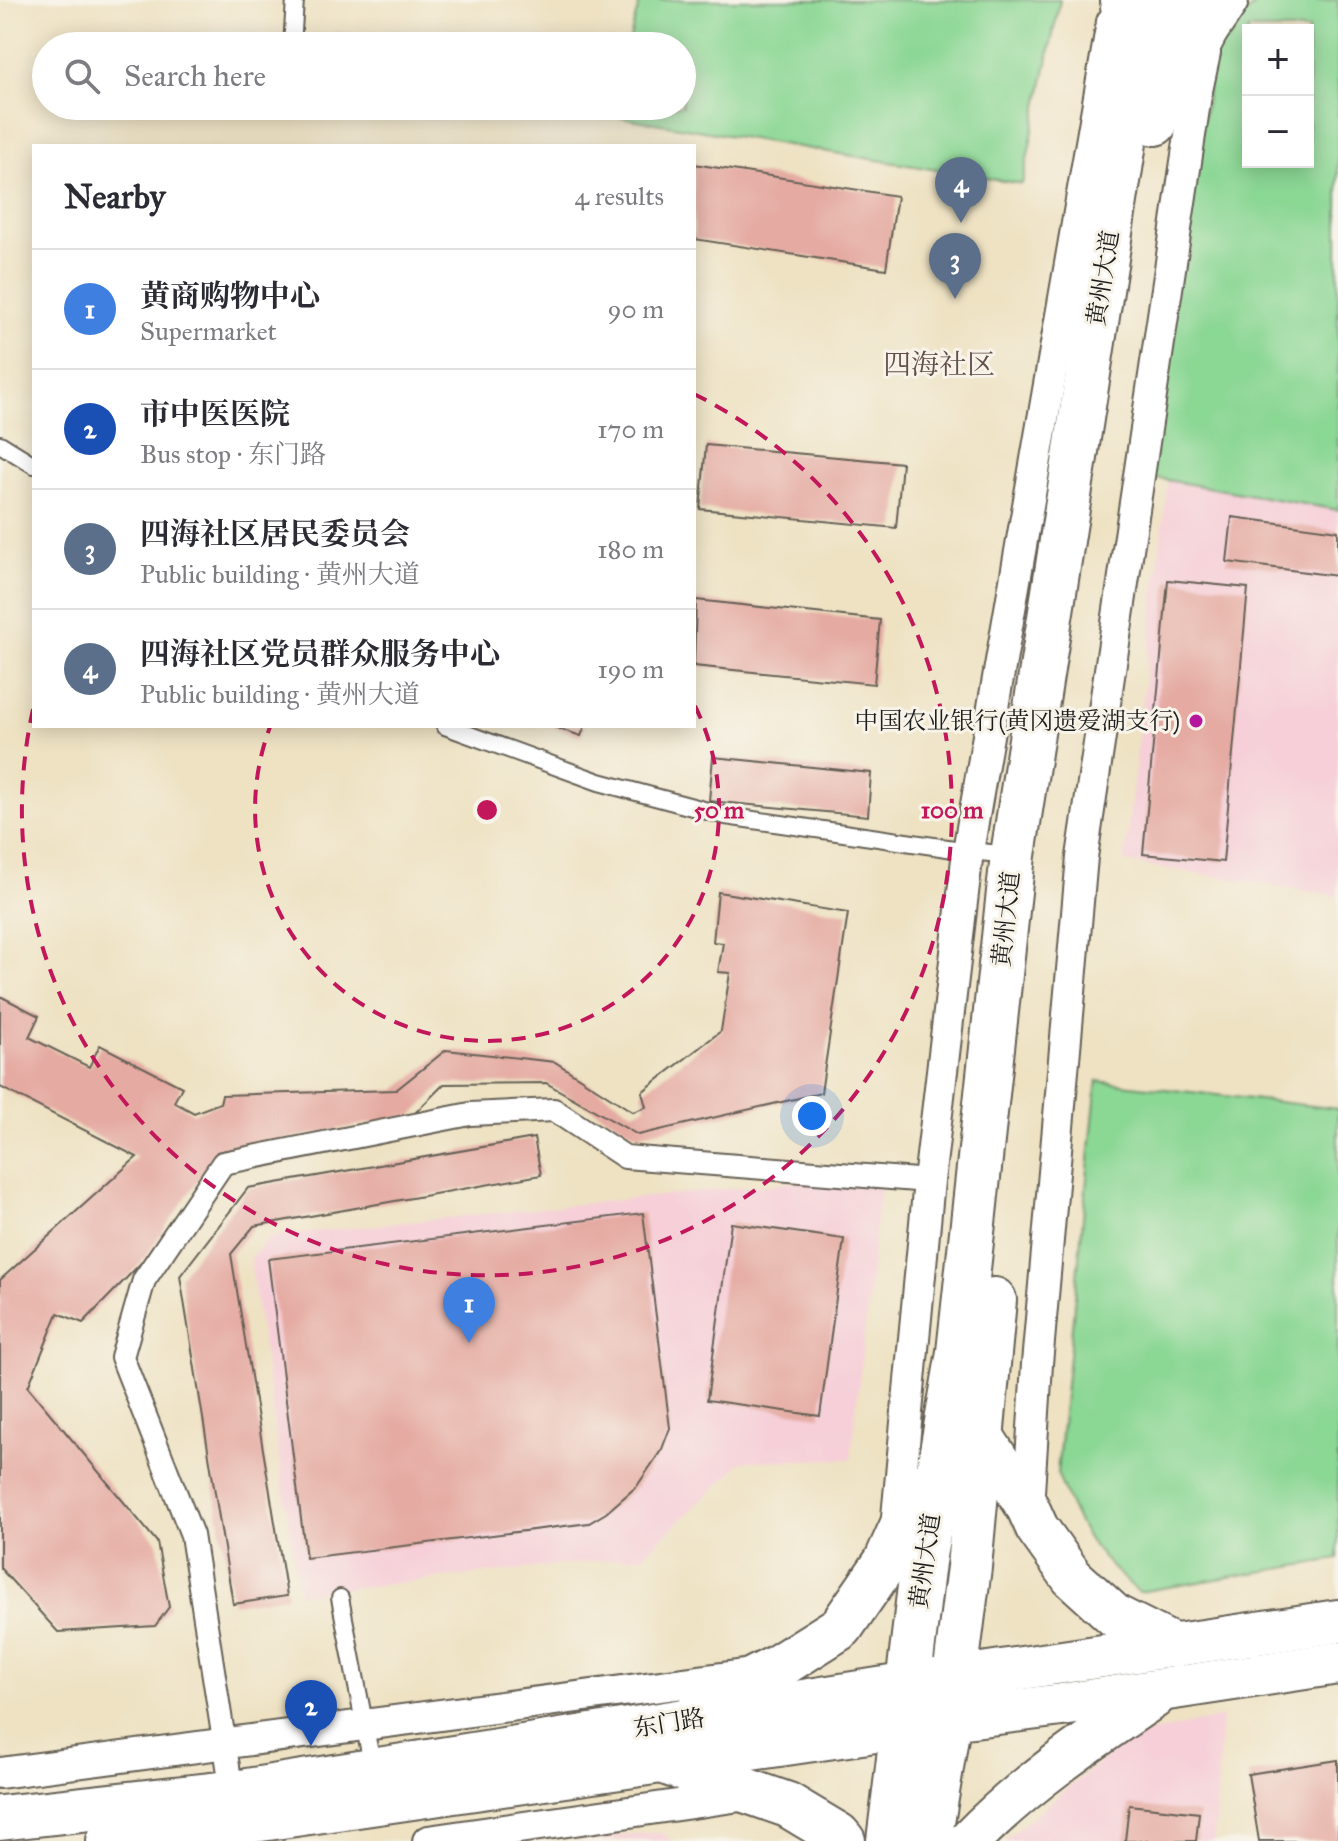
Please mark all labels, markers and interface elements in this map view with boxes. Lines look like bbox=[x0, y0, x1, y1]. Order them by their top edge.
map controls bbox=[1242, 24, 1314, 168]
button: + bbox=[1242, 24, 1314, 96]
search box bbox=[32, 32, 696, 120]
icon: search bbox=[60, 54, 104, 98]
text: Search here bbox=[124, 58, 266, 94]
button: − bbox=[1242, 96, 1314, 168]
pin: 4 bbox=[935, 157, 987, 223]
text: Nearby bbox=[64, 176, 166, 217]
text: 4 results bbox=[575, 180, 664, 212]
street label: 黄州大道 bbox=[1081, 228, 1125, 328]
pin: 3 bbox=[929, 233, 981, 299]
text: 黄商购物中心 bbox=[140, 278, 320, 314]
text: 1 bbox=[85, 293, 95, 325]
text: 90 m bbox=[607, 293, 664, 325]
text: Supermarket bbox=[140, 315, 277, 347]
district label: 四海社区 bbox=[883, 347, 995, 382]
text: 市中医医院 bbox=[140, 396, 290, 432]
text: 2 bbox=[84, 413, 96, 445]
text: 170 m bbox=[597, 413, 664, 445]
text: Bus stop · 东门路 bbox=[140, 438, 326, 470]
text: 四海社区居民委员会 bbox=[140, 516, 410, 552]
text: 3 bbox=[85, 533, 95, 565]
text: 180 m bbox=[597, 533, 664, 565]
text: Public building · 黄州大道 bbox=[140, 558, 420, 590]
text: 四海社区党员群众服务中心 bbox=[140, 636, 500, 672]
text: 4 bbox=[83, 653, 97, 685]
text: 190 m bbox=[597, 653, 664, 685]
text: Public building · 黄州大道 bbox=[140, 678, 420, 710]
place label: 中国农业银行(黄冈遗爱湖支行) bbox=[855, 706, 1180, 736]
marker: 中国农业银行(黄冈遗爱湖支行) bbox=[1187, 712, 1205, 730]
text: 50 m bbox=[694, 795, 745, 825]
text: 100 m bbox=[921, 795, 984, 825]
centre of rings bbox=[473, 796, 501, 824]
street label: 黄州大道 bbox=[986, 870, 1026, 968]
your location bbox=[792, 1096, 832, 1136]
pin: 1 bbox=[443, 1277, 495, 1343]
street label: 黄州大道 bbox=[903, 1511, 947, 1611]
pin: 2 bbox=[285, 1680, 337, 1746]
street label: 东门路 bbox=[631, 1703, 707, 1743]

